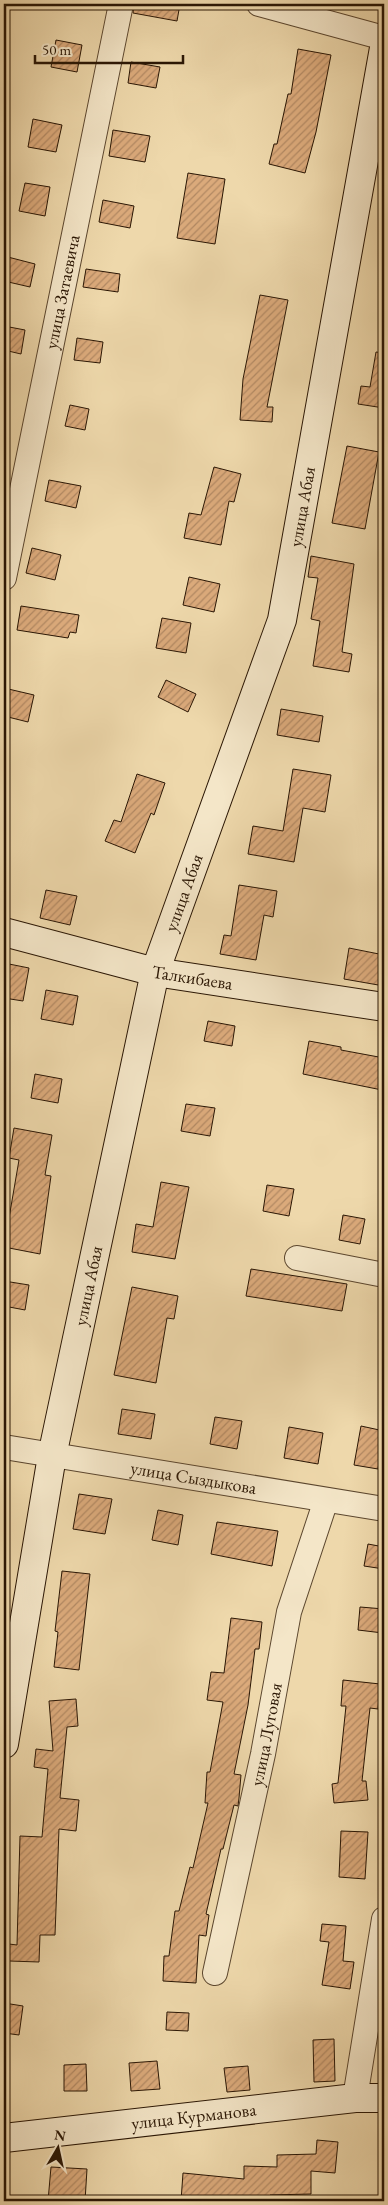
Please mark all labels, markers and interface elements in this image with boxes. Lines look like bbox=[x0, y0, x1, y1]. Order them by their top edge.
scale bar bbox=[35, 32, 182, 64]
text: 50 m bbox=[42, 40, 71, 59]
street label: улица Затаевича bbox=[39, 232, 85, 351]
street label: улица Абая bbox=[283, 465, 320, 549]
street label: улица Абая bbox=[159, 851, 208, 935]
street label: Талкибаева bbox=[150, 960, 235, 995]
street label: улица Абая bbox=[68, 1244, 107, 1328]
street label: улица Сыздыкова bbox=[129, 1456, 259, 1499]
street label: улица Луговая bbox=[244, 1681, 287, 1788]
street label: улица Курманова bbox=[130, 2097, 258, 2134]
north arrow bbox=[32, 2122, 82, 2172]
text: N bbox=[53, 2125, 68, 2145]

